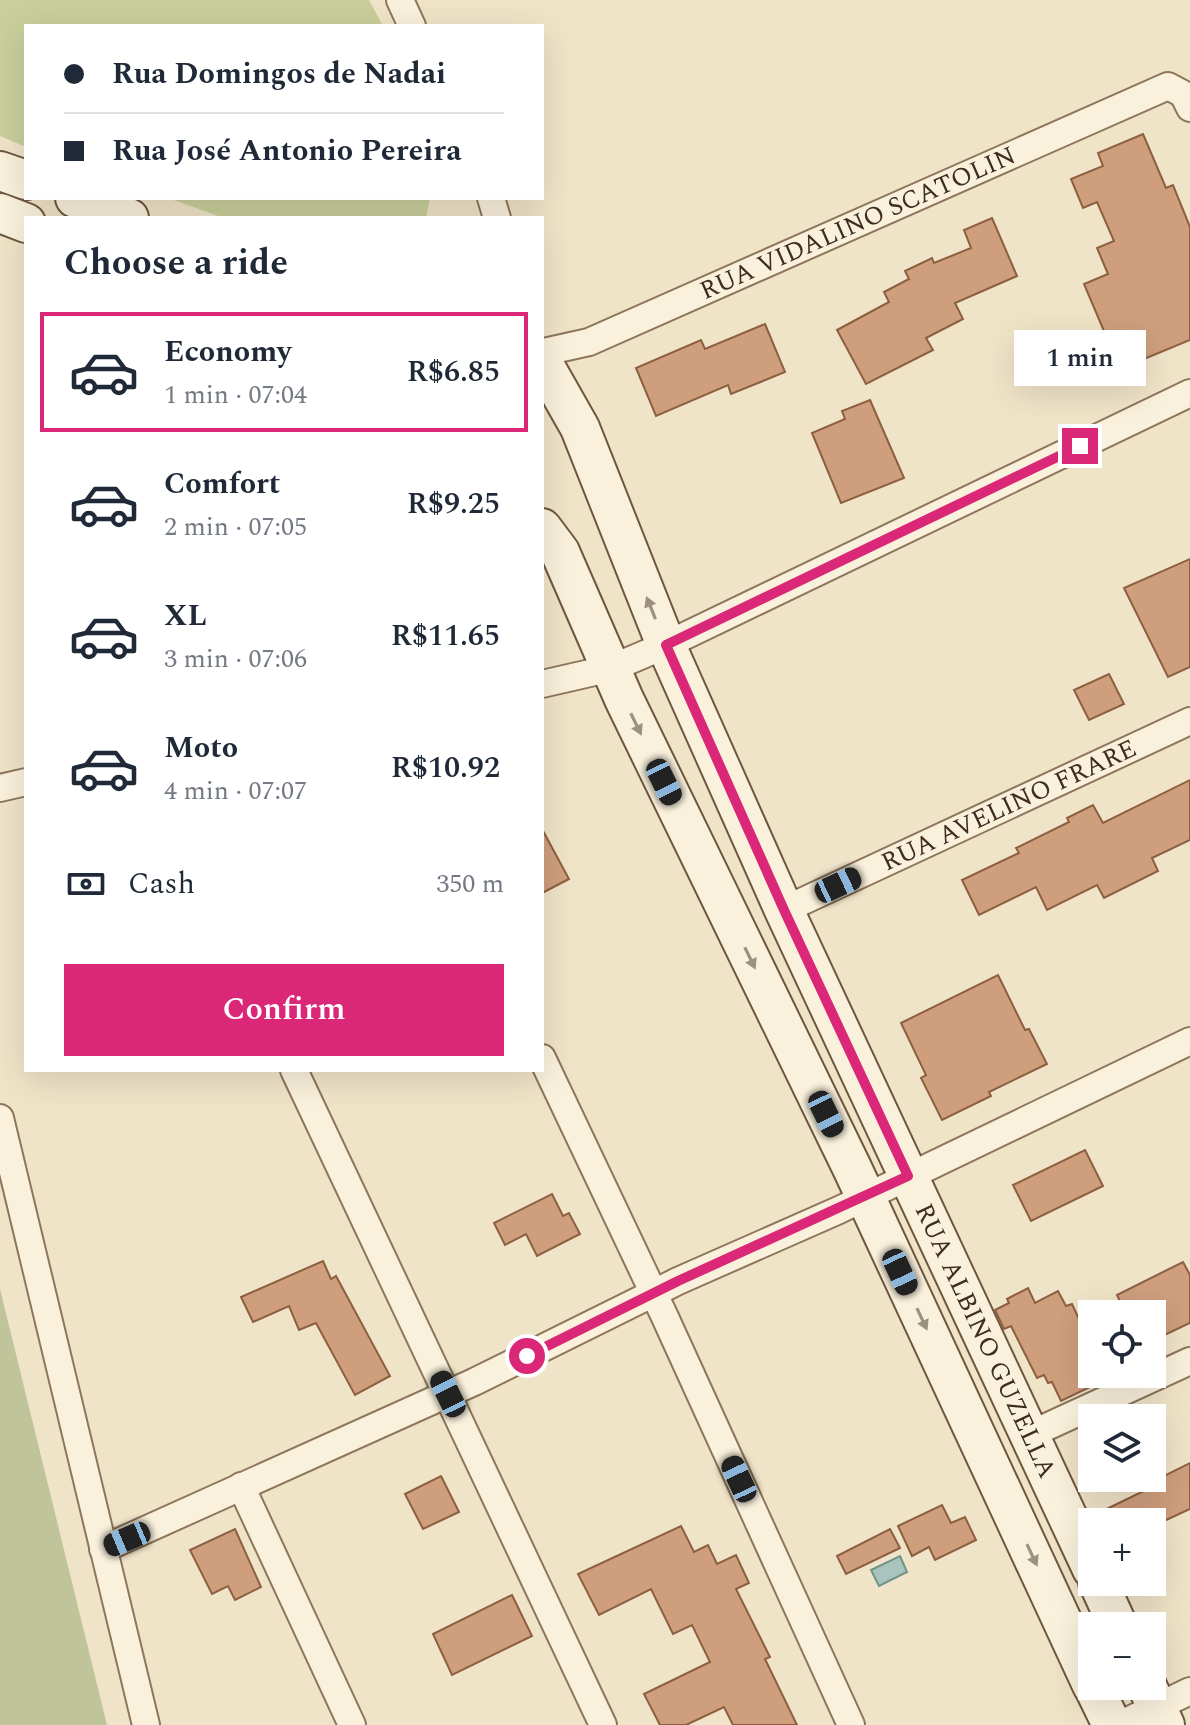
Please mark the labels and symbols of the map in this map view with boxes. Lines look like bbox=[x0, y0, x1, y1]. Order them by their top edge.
street label: RUA VIDALINO SCATOLIN bbox=[693, 136, 1022, 311]
callout: 1 min bbox=[1014, 330, 1146, 386]
route end bbox=[1062, 428, 1098, 464]
one-way arrow bbox=[645, 596, 658, 620]
one-way arrow bbox=[629, 713, 643, 736]
street label: RUA AVELINO FRARE bbox=[875, 729, 1143, 882]
car bbox=[643, 755, 685, 809]
car bbox=[811, 864, 865, 906]
one-way arrow bbox=[743, 946, 757, 970]
car bbox=[805, 1087, 847, 1141]
street label: RUA ALBINO GUZELLA bbox=[904, 1197, 1067, 1485]
car bbox=[879, 1245, 921, 1299]
one-way arrow bbox=[915, 1307, 929, 1331]
route start bbox=[509, 1338, 545, 1374]
car bbox=[427, 1367, 469, 1421]
car bbox=[718, 1452, 760, 1506]
car bbox=[100, 1519, 154, 1559]
one-way arrow bbox=[1025, 1543, 1038, 1567]

